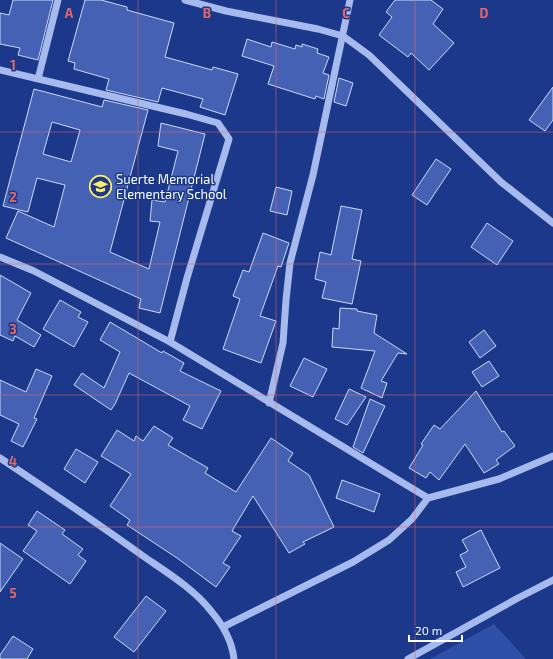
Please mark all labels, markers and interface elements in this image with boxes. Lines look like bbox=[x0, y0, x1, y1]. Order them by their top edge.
text: A bbox=[65, 5, 74, 21]
text: B bbox=[203, 5, 211, 21]
text: C bbox=[342, 5, 350, 21]
text: D bbox=[480, 5, 489, 21]
text: 1 bbox=[10, 57, 16, 73]
place label: Suerte Memorial Elementary School bbox=[116, 171, 227, 202]
school or university icon: Suerte Memorial Elementary School bbox=[88, 173, 114, 199]
text: 2 bbox=[9, 189, 17, 205]
text: 3 bbox=[9, 321, 17, 337]
text: 4 bbox=[9, 453, 17, 469]
text: 5 bbox=[9, 585, 17, 601]
scale bar bbox=[409, 617, 462, 643]
text: 20 m bbox=[415, 623, 442, 637]

